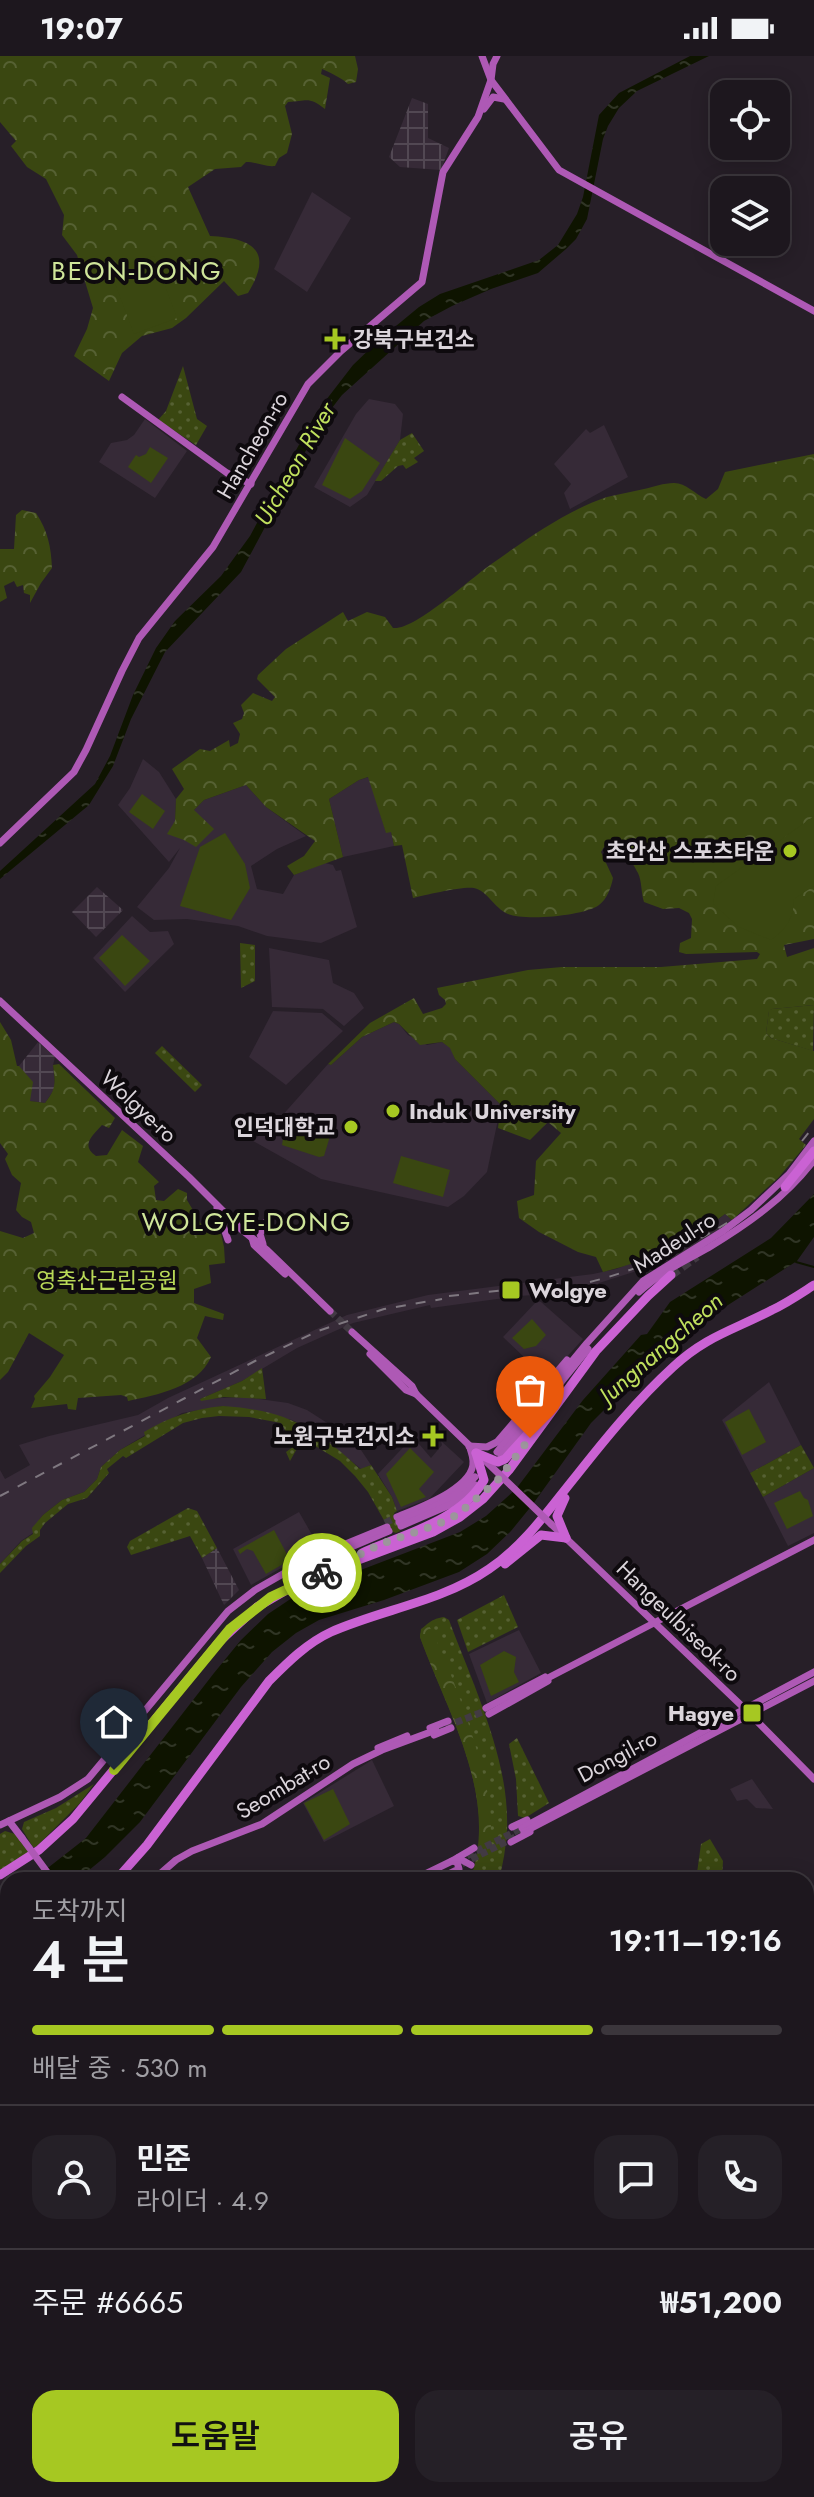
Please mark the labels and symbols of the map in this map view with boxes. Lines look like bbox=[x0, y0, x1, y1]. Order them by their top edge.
district label: BEON-DONG bbox=[51, 252, 223, 290]
place label: 강북구보건소 bbox=[353, 323, 474, 355]
marker: 강북구보건소 bbox=[324, 328, 346, 350]
street label: Hancheon-ro bbox=[208, 386, 296, 504]
water label: Uicheon River bbox=[245, 394, 345, 532]
place label: 초안산 스포츠타운 bbox=[605, 835, 774, 867]
marker: 초안산 스포츠타운 bbox=[781, 842, 799, 860]
street label: Wolgye-ro bbox=[94, 1062, 184, 1150]
place label: Induk University bbox=[409, 1095, 576, 1127]
marker: Induk University bbox=[384, 1102, 402, 1120]
place label: 인덕대학교 bbox=[234, 1111, 335, 1143]
marker: 인덕대학교 bbox=[342, 1118, 360, 1136]
district label: WOLGYE-DONG bbox=[141, 1203, 353, 1241]
street label: Madeul-ro bbox=[626, 1203, 722, 1281]
park label: 영축산근린공원 bbox=[36, 1264, 178, 1296]
place label: Wolgye bbox=[529, 1274, 607, 1306]
marker: Wolgye bbox=[500, 1279, 522, 1301]
water label: Jungnangcheon bbox=[588, 1284, 730, 1414]
pin bbox=[496, 1356, 564, 1438]
place label: 노원구보건지소 bbox=[273, 1420, 415, 1452]
marker: 노원구보건지소 bbox=[422, 1425, 444, 1447]
courier bbox=[282, 1533, 362, 1613]
street label: Hangeulbiseok-ro bbox=[609, 1553, 749, 1689]
pin bbox=[80, 1688, 148, 1770]
place label: Hagye bbox=[668, 1697, 734, 1729]
marker: Hagye bbox=[741, 1702, 763, 1724]
street label: Dongil-ro bbox=[572, 1722, 662, 1790]
street label: Seombat-ro bbox=[230, 1745, 336, 1827]

